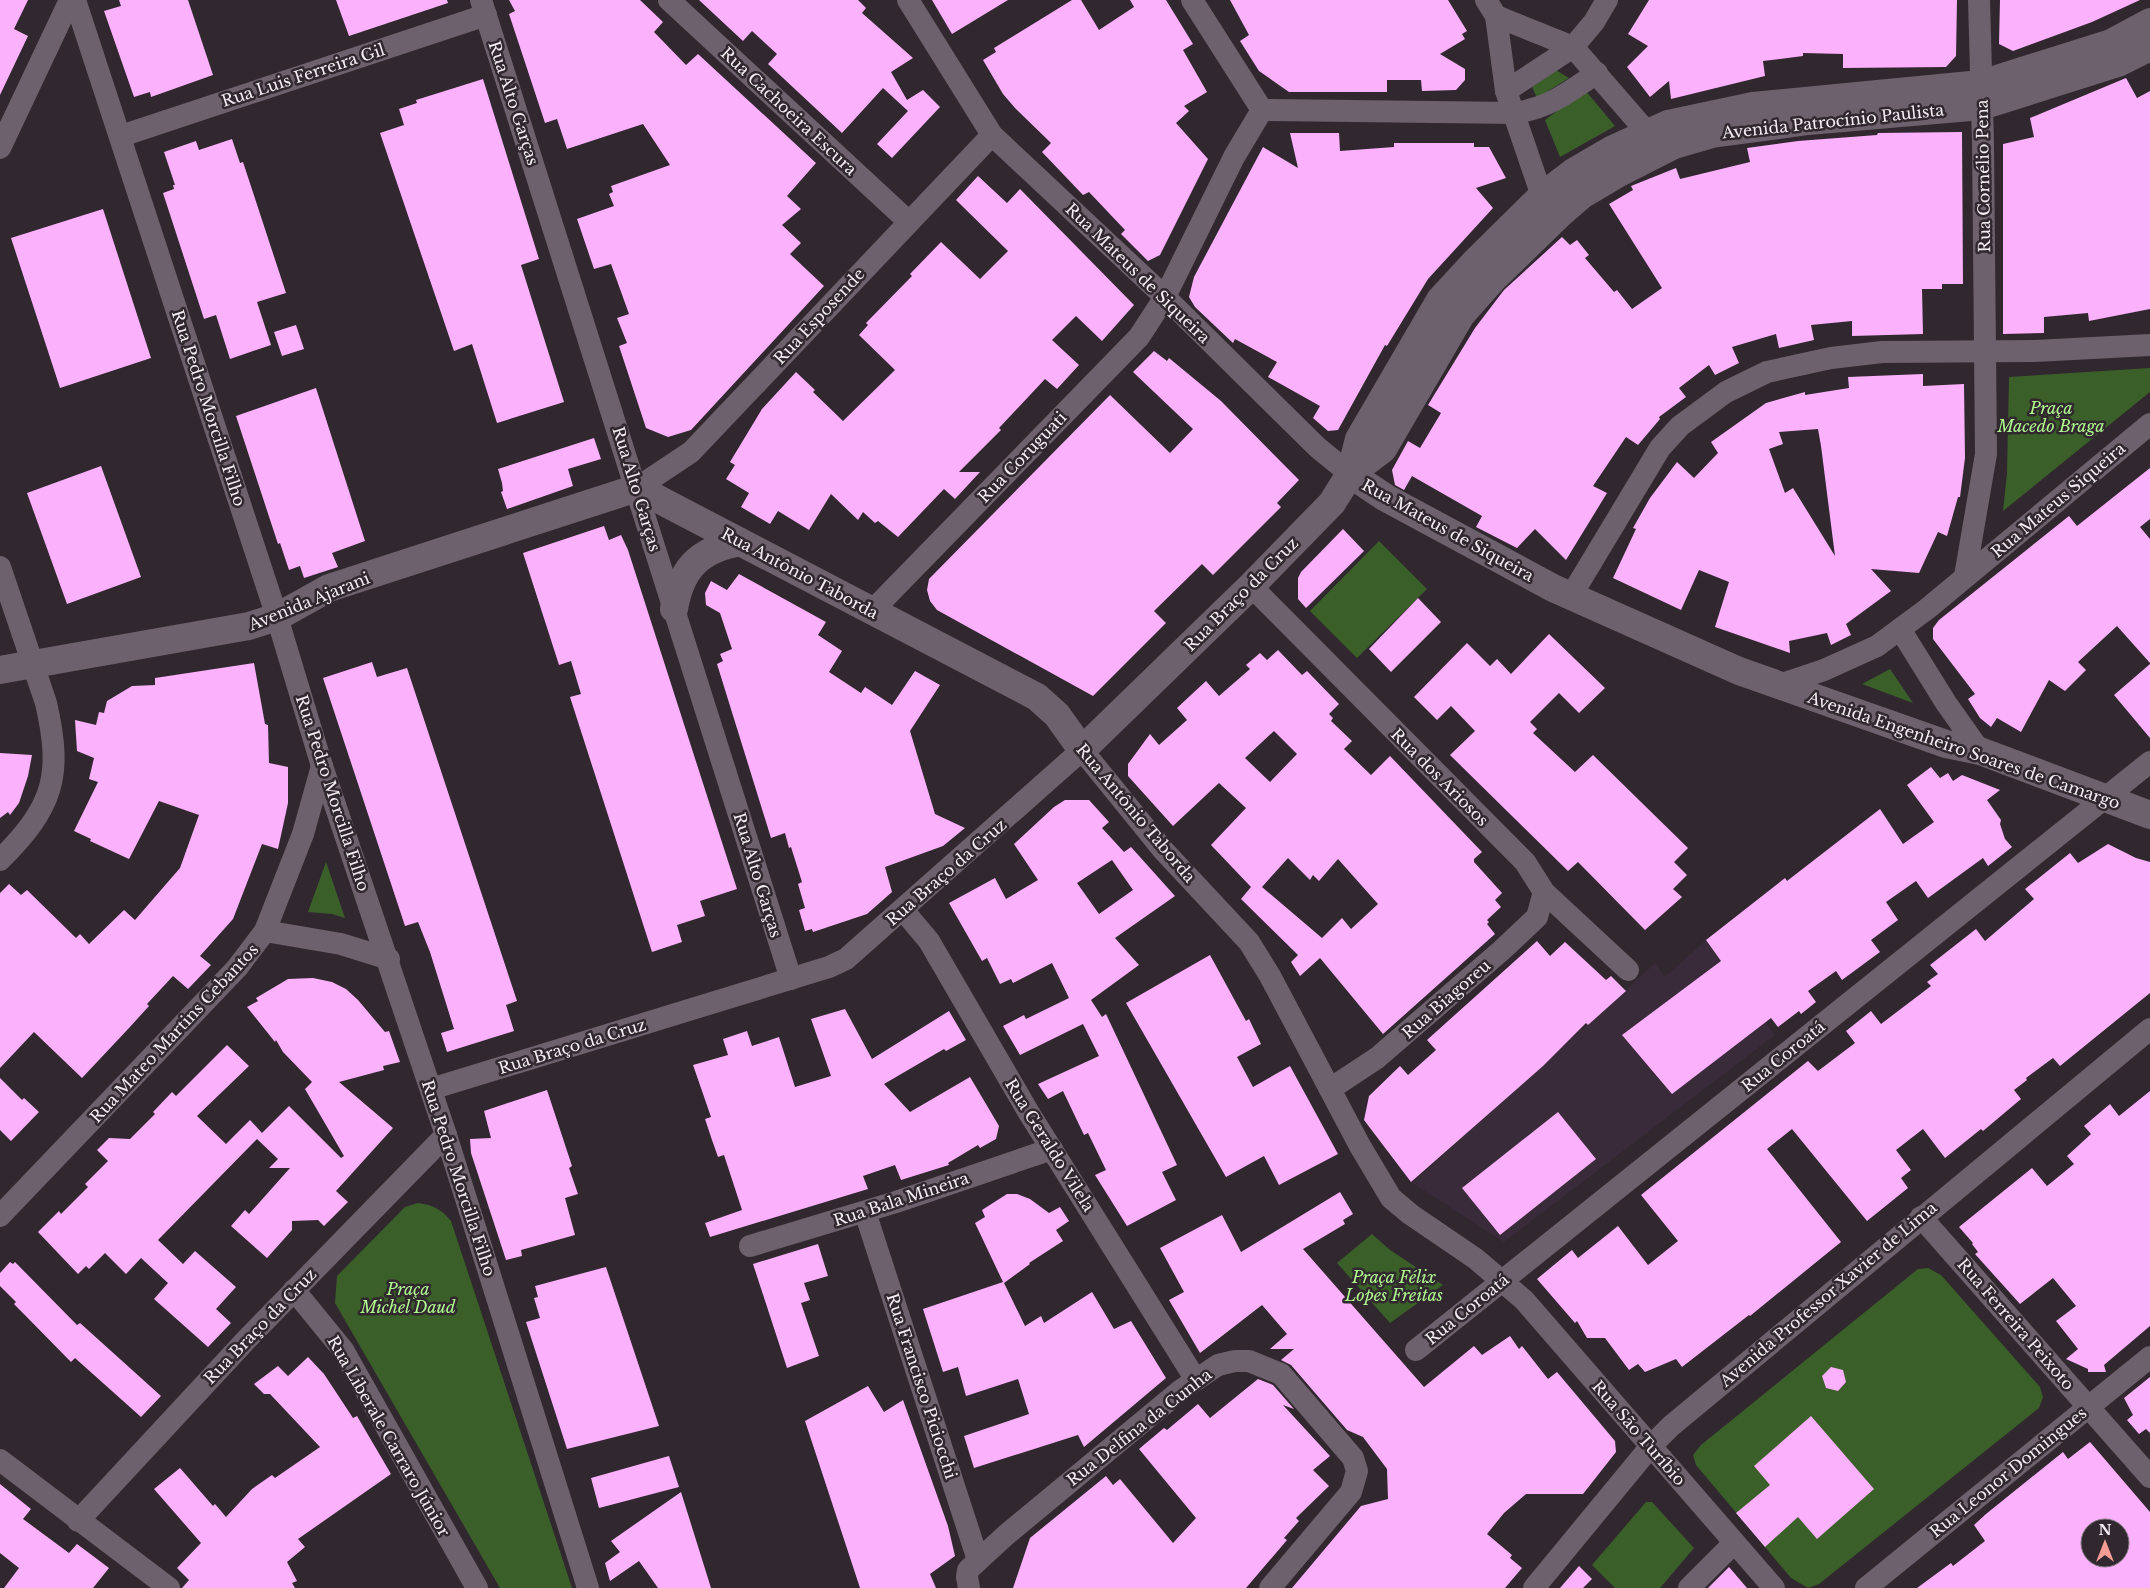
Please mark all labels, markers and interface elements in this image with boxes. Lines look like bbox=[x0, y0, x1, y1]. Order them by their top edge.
street label: Rua Alto Garças bbox=[484, 38, 544, 168]
street label: Rua Luis Ferreira Gil bbox=[219, 39, 387, 111]
street label: Rua Cachoeira Escura bbox=[717, 43, 861, 179]
street label: Avenida Patrocínio Paulista bbox=[1720, 99, 1945, 143]
street label: Rua Cornélio Pena bbox=[1972, 99, 1994, 253]
street label: Rua Mateus de Siqueira bbox=[1062, 199, 1215, 347]
street label: Rua Esposende bbox=[769, 264, 869, 368]
street label: Rua Pedro Morcilla Filho bbox=[168, 307, 250, 509]
park label: Praça Macedo Braga bbox=[1996, 398, 2105, 436]
street label: Rua Coruguati bbox=[973, 407, 1071, 507]
street label: Rua Alto Garças bbox=[608, 424, 666, 554]
street label: Rua Mateus Siqueira bbox=[1987, 438, 2129, 562]
street label: Rua Mateus de Siqueira bbox=[1359, 474, 1538, 586]
street label: Rua Antônio Taborda bbox=[718, 523, 882, 623]
street label: Rua Braço da Cruz bbox=[1180, 533, 1302, 655]
street label: Avenida Ajarani bbox=[245, 567, 373, 635]
street label: Avenida Engenheiro Soares de Camargo bbox=[1804, 687, 2123, 813]
street label: Rua Pedro Morcilla Filho bbox=[292, 692, 374, 894]
street label: Rua dos Ariosos bbox=[1387, 724, 1493, 830]
street label: Rua Antônio Taborda bbox=[1072, 740, 1200, 887]
street label: Rua Alto Garças bbox=[729, 810, 787, 940]
street label: Rua Braço da Cruz bbox=[882, 814, 1010, 930]
street label: Rua Mateo Martins Cebantos bbox=[86, 939, 262, 1127]
street label: Rua Biagoreu bbox=[1398, 955, 1494, 1043]
street label: Rua Braço da Cruz bbox=[496, 1014, 648, 1078]
street label: Rua Coroatá bbox=[1737, 1016, 1829, 1096]
street label: Rua Geraldo Vilela bbox=[1001, 1075, 1099, 1215]
street label: Rua Pedro Morcilla Filho bbox=[418, 1077, 500, 1279]
street label: Rua Bala Mineira bbox=[831, 1168, 971, 1230]
street label: Avenida Professor Xavier de Lima bbox=[1715, 1197, 1941, 1391]
street label: Rua Ferreira Peixoto bbox=[1953, 1254, 2079, 1394]
street label: Rua Braço da Cruz bbox=[200, 1264, 320, 1388]
park label: Praça Félix Lopes Freitas bbox=[1344, 1267, 1443, 1305]
street label: Rua Coroatá bbox=[1421, 1269, 1513, 1349]
park label: Praça Michel Daud bbox=[359, 1279, 456, 1317]
street label: Rua Francisco Piciocchi bbox=[882, 1291, 962, 1482]
street label: Rua Liberale Carraro Júnior bbox=[323, 1332, 455, 1540]
street label: Rua Delfina da Cunha bbox=[1063, 1364, 1216, 1490]
street label: Rua São Turíbio bbox=[1588, 1376, 1690, 1490]
street label: Rua Leonor Domingues bbox=[1925, 1403, 2091, 1541]
north arrow bbox=[2080, 1518, 2130, 1568]
text: N bbox=[2098, 1521, 2112, 1539]

